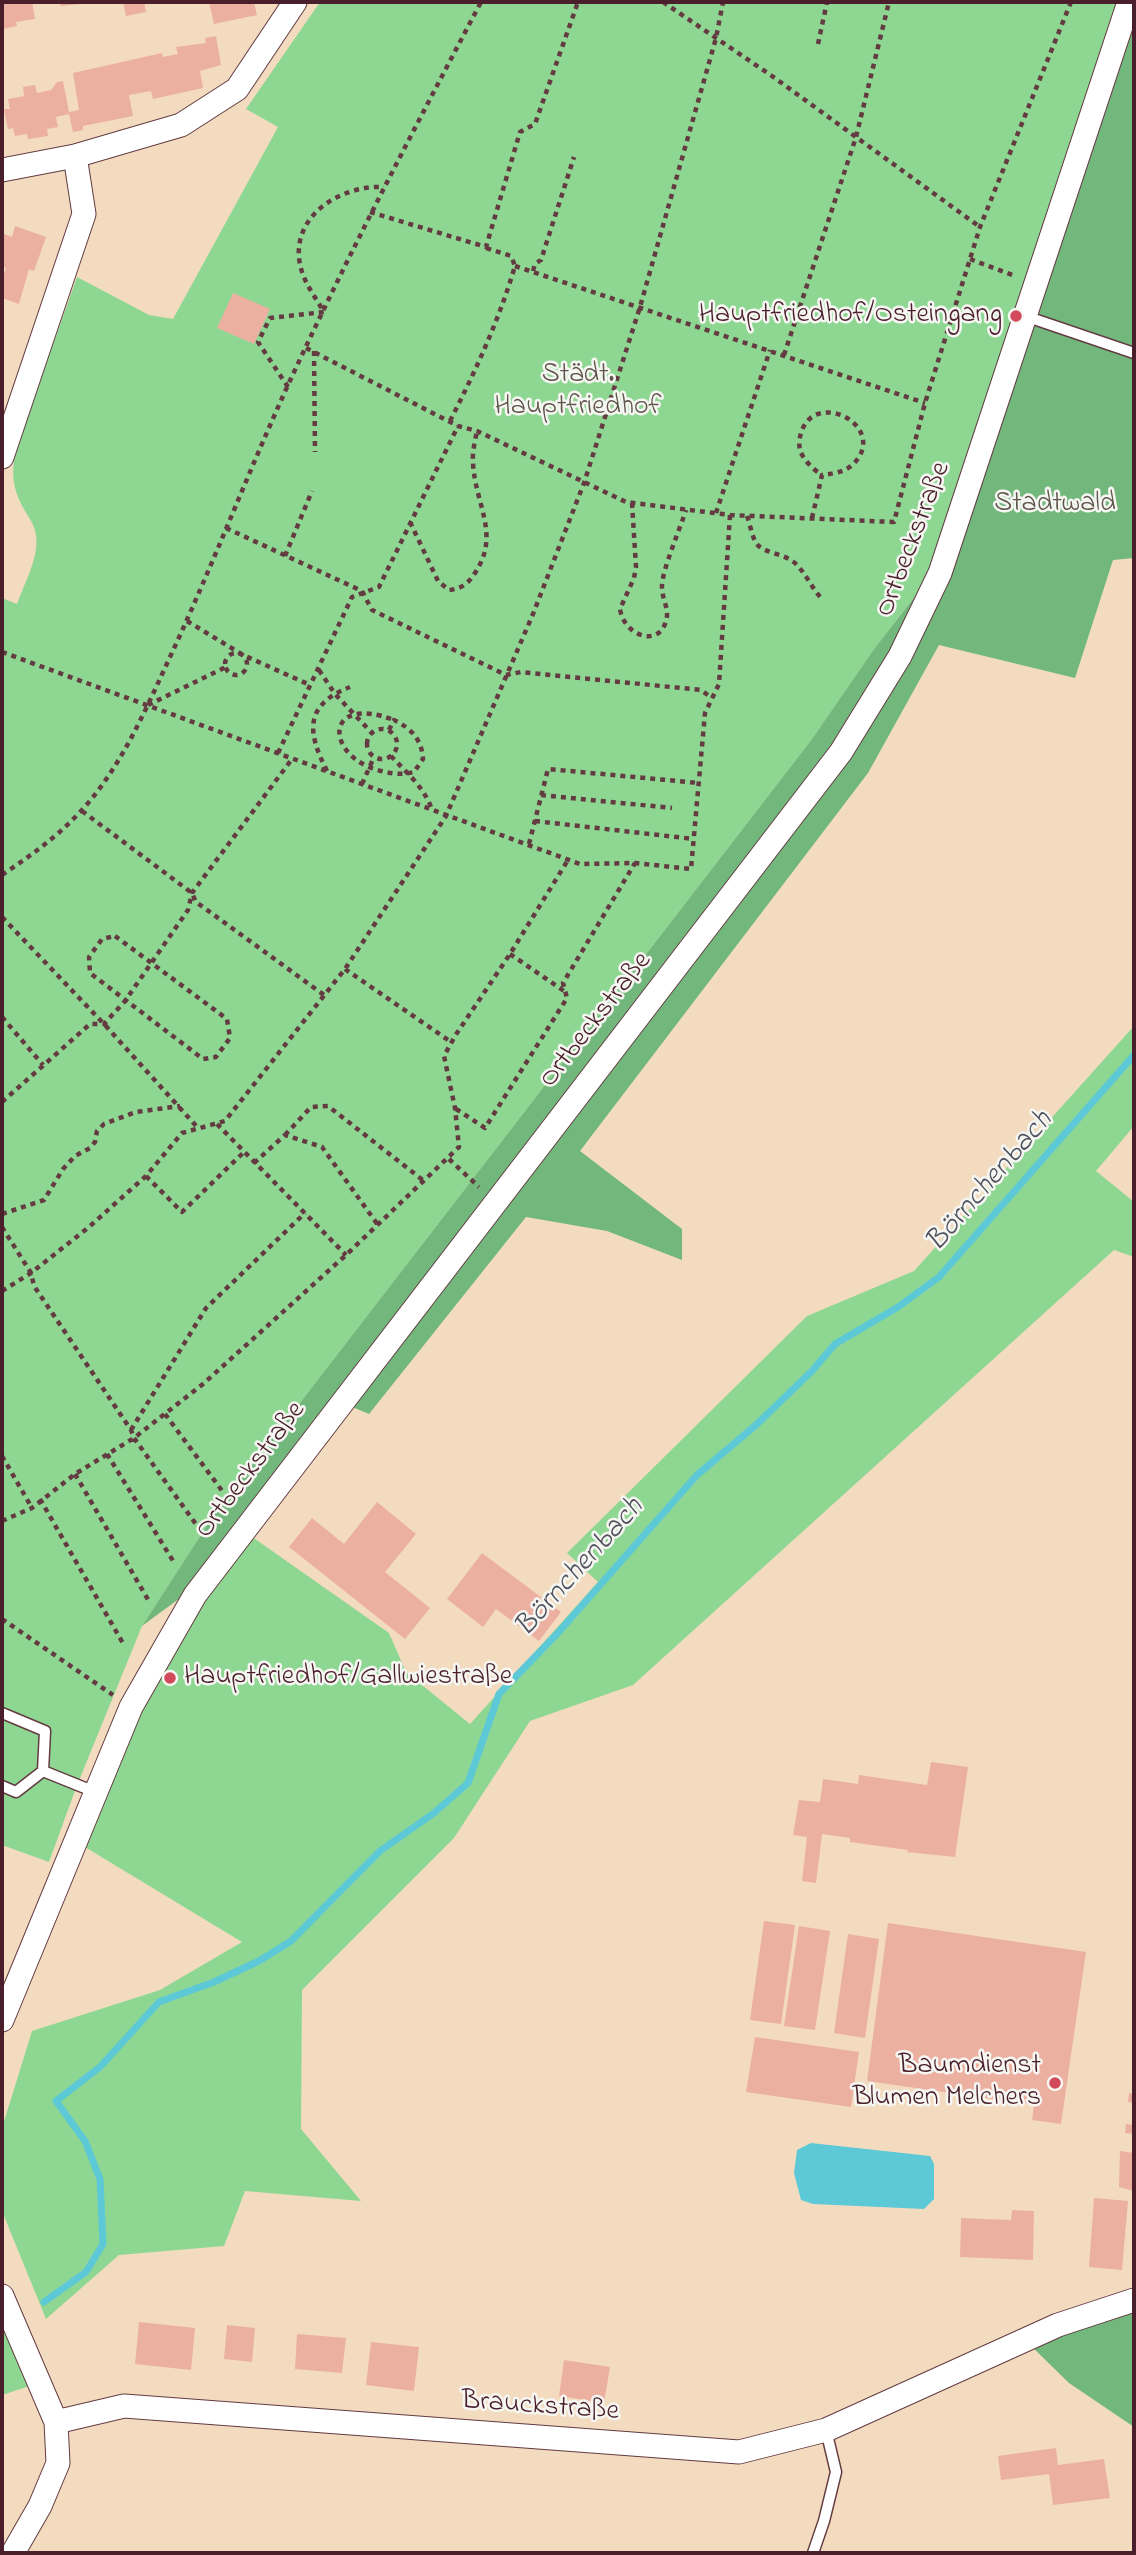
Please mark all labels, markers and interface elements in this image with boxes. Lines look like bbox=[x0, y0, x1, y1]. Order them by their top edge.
place label: Hauptfriedhof/Osteingang bbox=[699, 299, 1002, 333]
marker: Hauptfriedhof/Osteingang bbox=[1008, 308, 1024, 324]
park label: Städt. Hauptfriedhof bbox=[495, 359, 661, 425]
street label: Ortbeckstraße bbox=[870, 458, 960, 622]
park label: Stadtwald bbox=[994, 488, 1116, 522]
street label: Ortbeckstraße bbox=[534, 946, 660, 1096]
water label: Börnchenbach bbox=[920, 1105, 1062, 1261]
street label: Ortbeckstraße bbox=[189, 1396, 315, 1546]
water label: Börnchenbach bbox=[509, 1492, 653, 1646]
place label: Hauptfriedhof/Gallwiestraße bbox=[184, 1661, 512, 1695]
marker: Hauptfriedhof/Gallwiestraße bbox=[162, 1670, 178, 1686]
place label: Baumdienst Blumen Melchers bbox=[853, 2050, 1041, 2116]
marker: Baumdienst Blumen Melchers bbox=[1047, 2075, 1063, 2091]
street label: Brauckstraße bbox=[460, 2386, 620, 2430]

